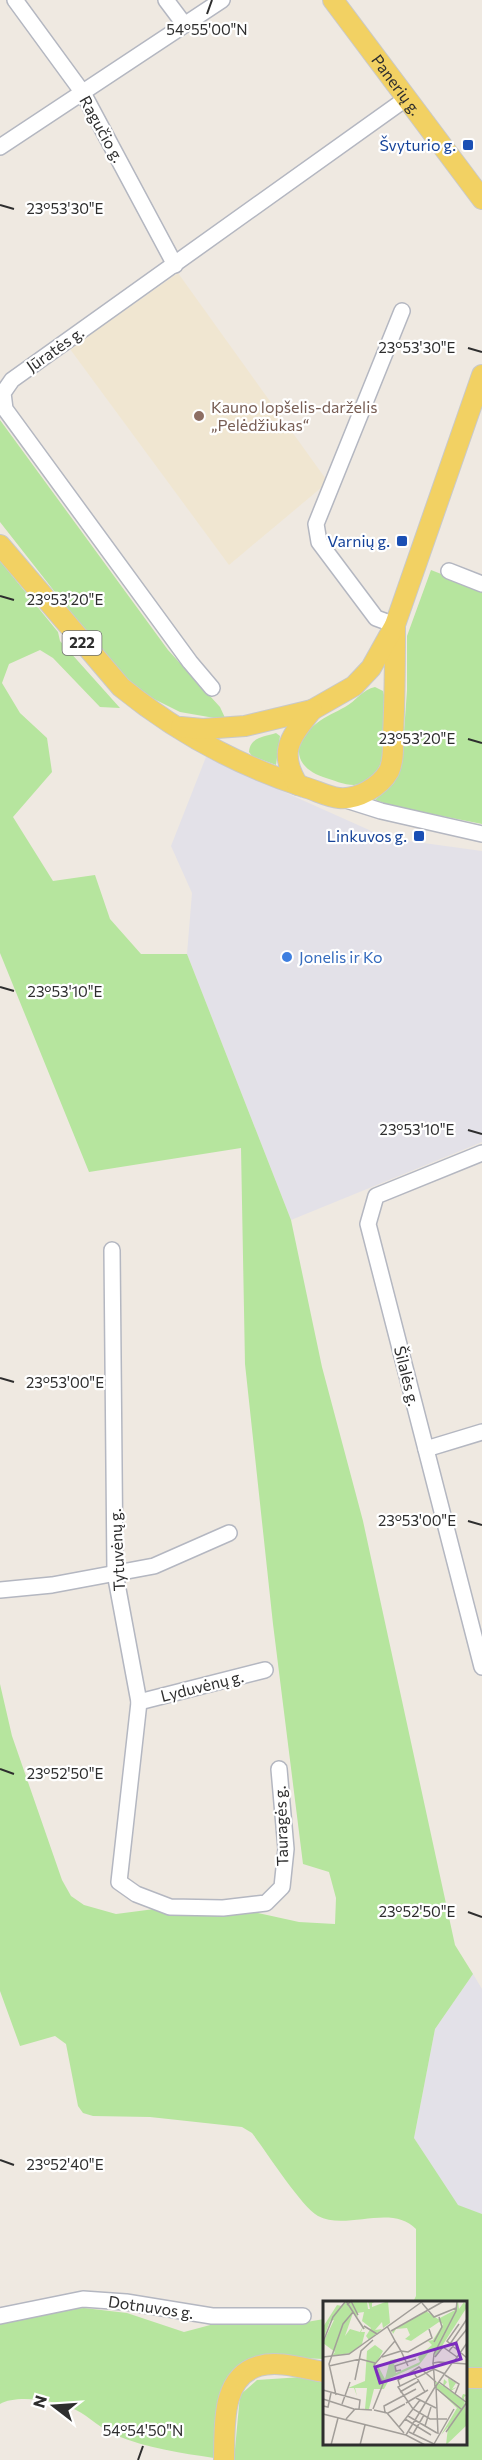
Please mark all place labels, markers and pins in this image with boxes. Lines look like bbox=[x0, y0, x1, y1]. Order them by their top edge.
place label: Švyturio g. bbox=[379, 135, 456, 154]
marker: Švyturio g. bbox=[461, 138, 475, 152]
place label: Kauno lopšelis-darželis „Pelėdžiukas“ bbox=[211, 397, 378, 434]
marker: Kauno lopšelis-darželis „Pelėdžiukas“ bbox=[192, 409, 206, 423]
place label: Varnių g. bbox=[327, 531, 390, 550]
marker: Varnių g. bbox=[395, 534, 409, 548]
place label: Linkuvos g. bbox=[327, 826, 407, 845]
marker: Linkuvos g. bbox=[412, 829, 426, 843]
place label: Jonelis ir Ko bbox=[299, 947, 383, 966]
marker: Jonelis ir Ko bbox=[280, 950, 294, 964]

